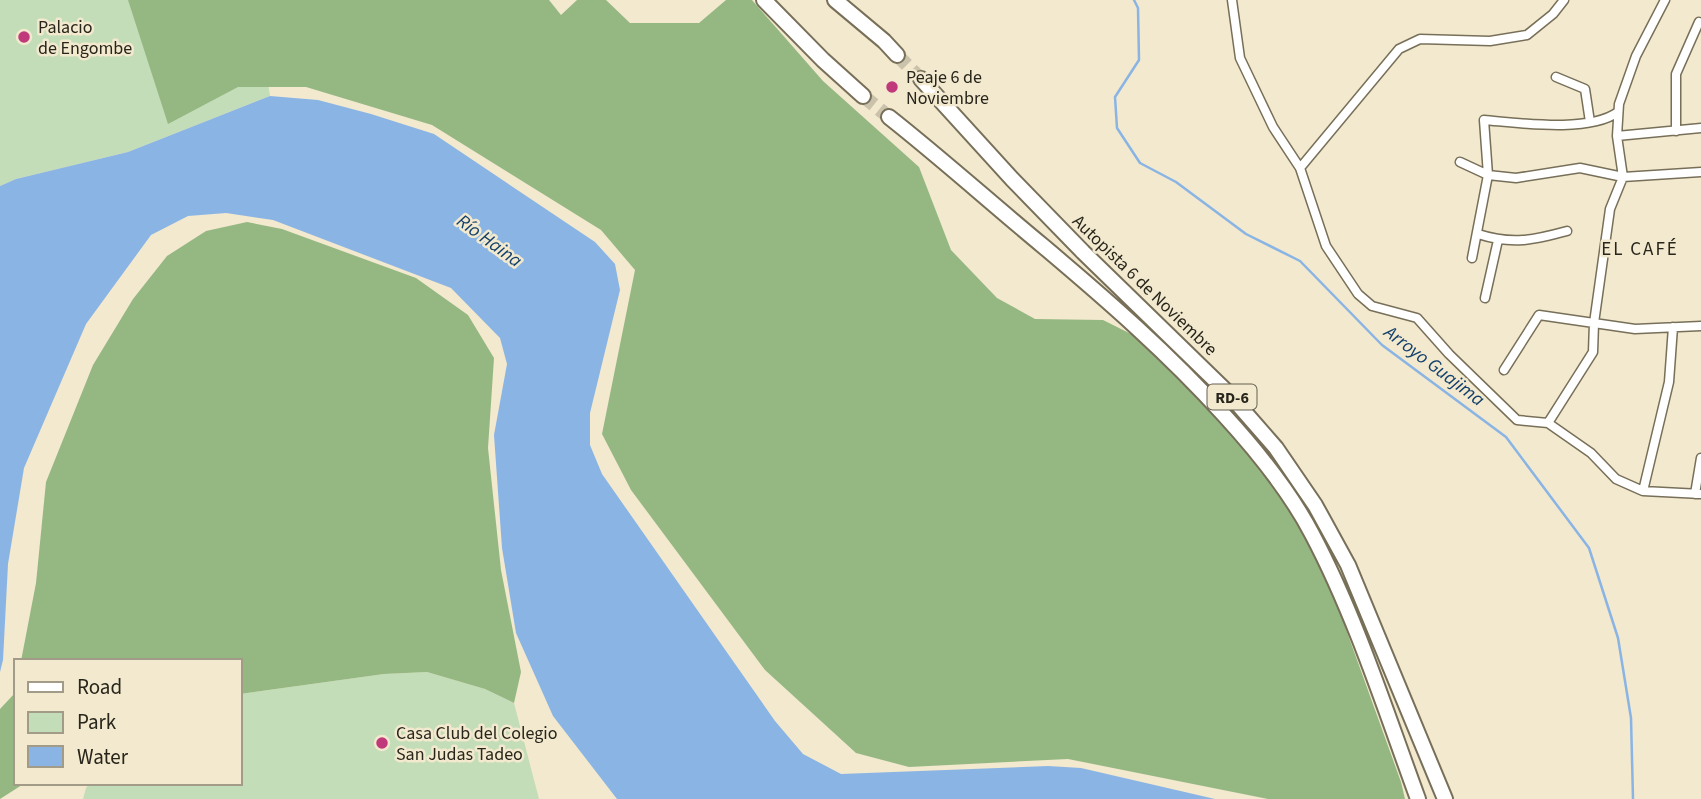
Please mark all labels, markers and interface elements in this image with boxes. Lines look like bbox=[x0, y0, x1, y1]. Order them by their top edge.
place label: Palacio de Engombe bbox=[38, 15, 132, 61]
marker: Palacio de Engombe bbox=[16, 29, 32, 45]
place label: Peaje 6 de Noviembre bbox=[906, 65, 989, 111]
marker: Peaje 6 de Noviembre bbox=[884, 79, 900, 95]
water label: Río Haina bbox=[451, 208, 528, 274]
street label: Autopista 6 de Noviembre bbox=[1067, 209, 1223, 361]
district label: EL CAFÉ bbox=[1601, 236, 1679, 263]
water label: Arroyo Guajima bbox=[1377, 319, 1490, 413]
road number: RD-6 bbox=[1208, 384, 1256, 410]
legend bbox=[14, 659, 242, 785]
text: Road bbox=[77, 672, 122, 702]
text: Park bbox=[77, 707, 117, 737]
place label: Casa Club del Colegio San Judas Tadeo bbox=[396, 721, 558, 767]
marker: Casa Club del Colegio San Judas Tadeo bbox=[374, 735, 390, 751]
text: Water bbox=[77, 742, 129, 772]

